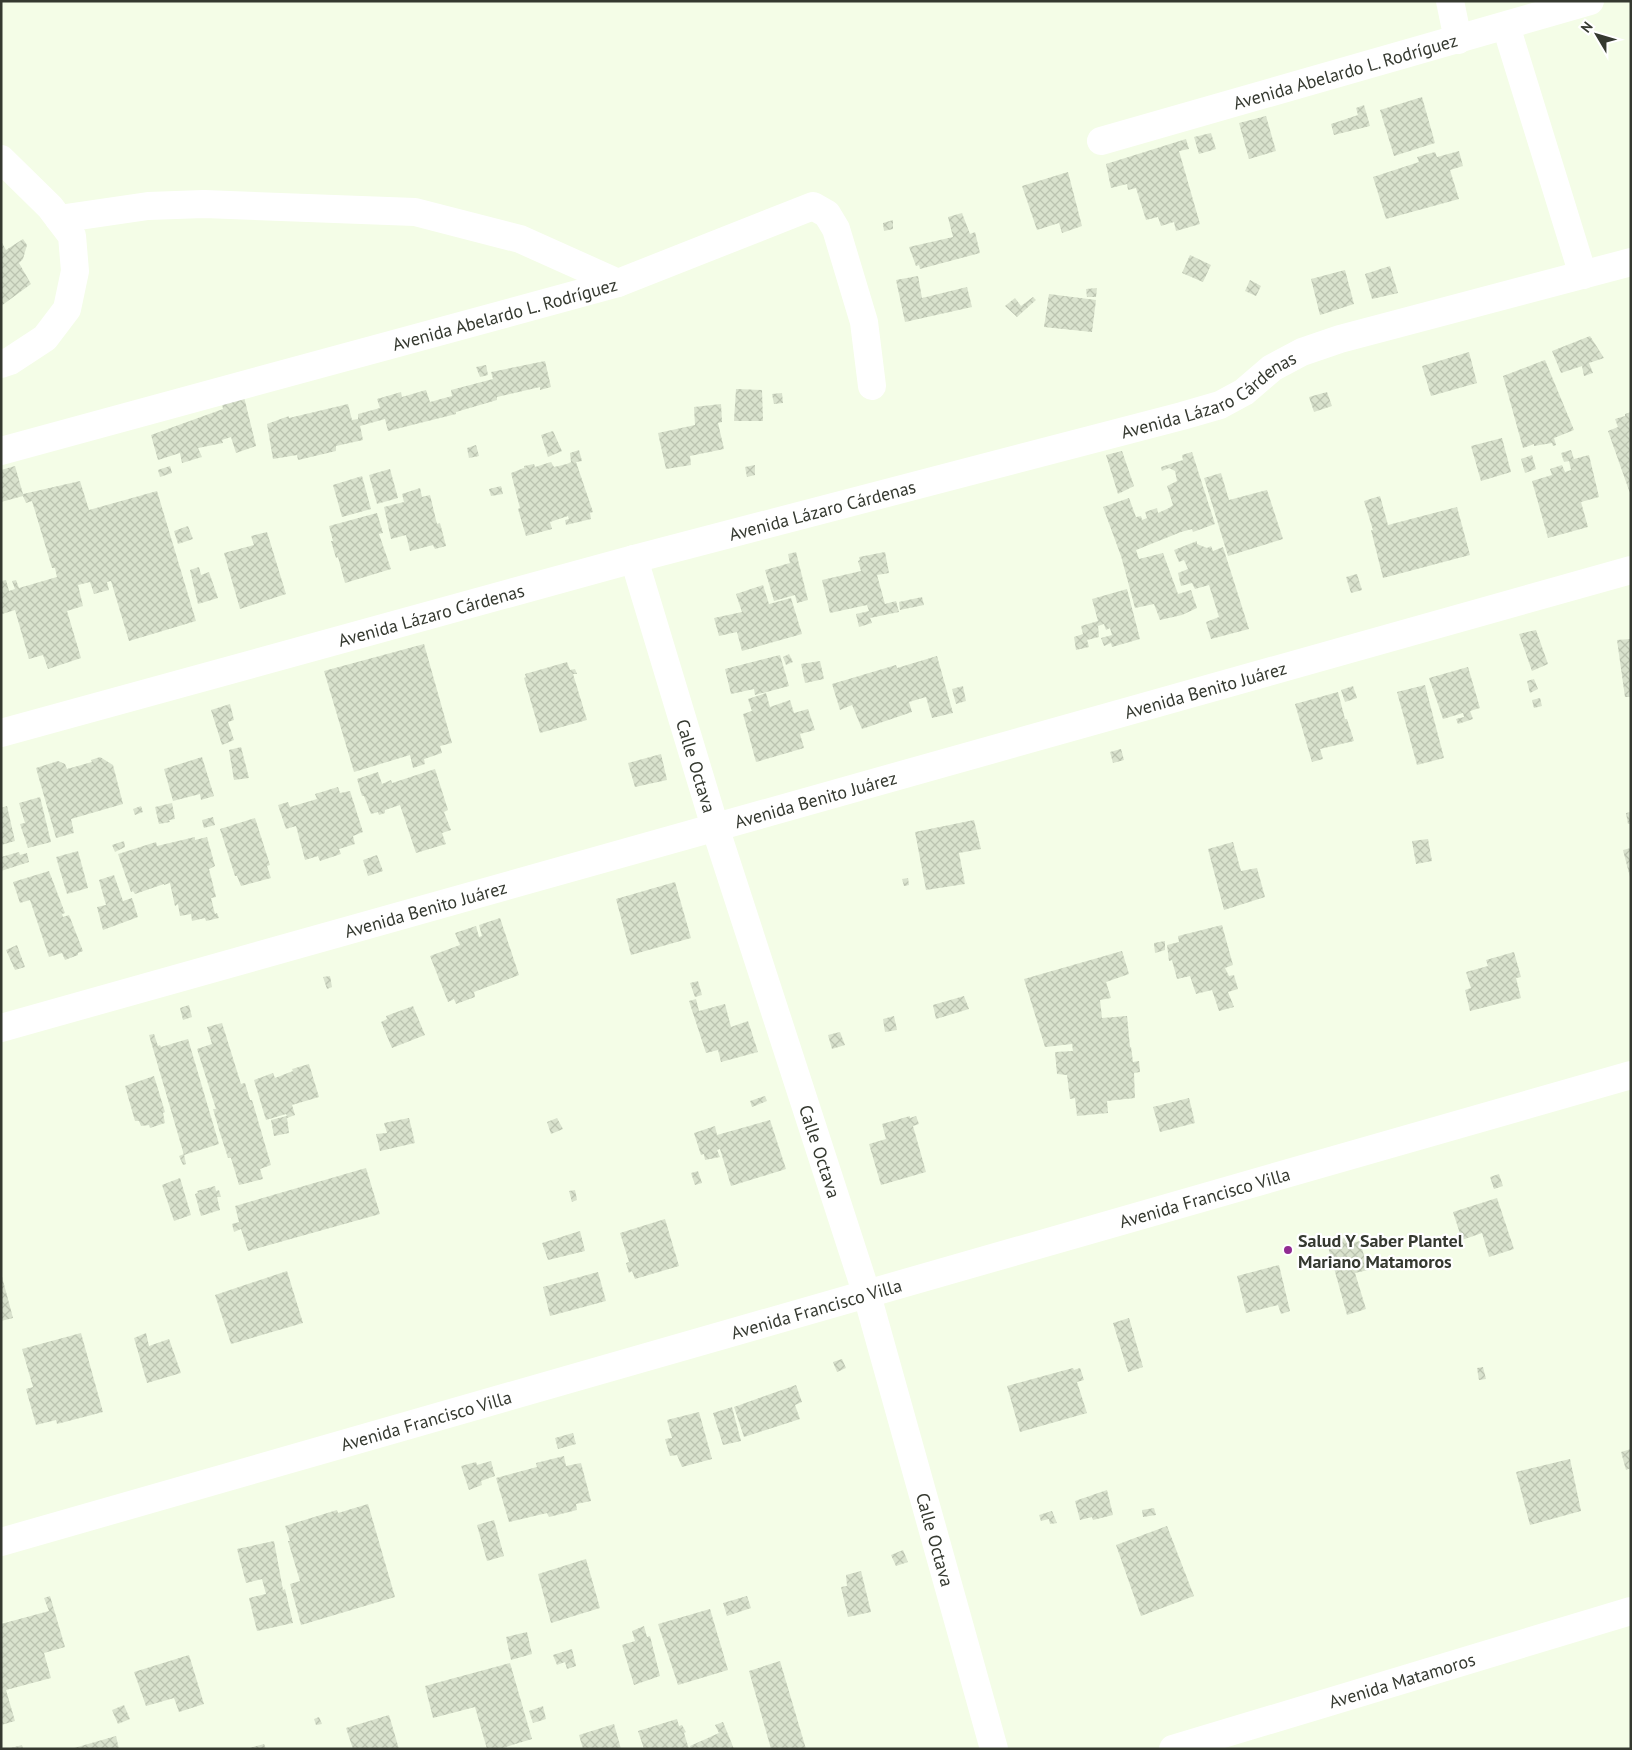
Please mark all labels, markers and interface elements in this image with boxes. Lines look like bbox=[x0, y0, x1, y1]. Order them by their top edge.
north arrow bbox=[1572, 10, 1622, 60]
text: N bbox=[1577, 18, 1597, 36]
street label: Avenida Abelardo L. Rodríguez bbox=[1230, 28, 1460, 114]
street label: Avenida Abelardo L. Rodríguez bbox=[390, 272, 620, 355]
street label: Avenida Lázaro Cárdenas bbox=[1118, 346, 1300, 443]
street label: Avenida Lázaro Cárdenas bbox=[726, 475, 918, 545]
street label: Avenida Lázaro Cárdenas bbox=[335, 578, 527, 651]
street label: Avenida Benito Juárez bbox=[1122, 656, 1289, 723]
street label: Calle Octava bbox=[672, 716, 721, 815]
street label: Avenida Benito Juárez bbox=[732, 765, 899, 833]
street label: Avenida Benito Juárez bbox=[342, 875, 509, 942]
street label: Calle Octava bbox=[794, 1102, 846, 1201]
street label: Avenida Francisco Villa bbox=[1117, 1162, 1293, 1233]
place label: Salud Y Saber Plantel Mariano Matamoros bbox=[1298, 1229, 1464, 1273]
marker: Salud Y Saber Plantel Mariano Matamoros bbox=[1282, 1244, 1294, 1256]
street label: Avenida Francisco Villa bbox=[728, 1273, 904, 1344]
street label: Avenida Francisco Villa bbox=[338, 1385, 514, 1456]
street label: Calle Octava bbox=[911, 1490, 959, 1589]
street label: Avenida Matamoros bbox=[1326, 1647, 1478, 1713]

